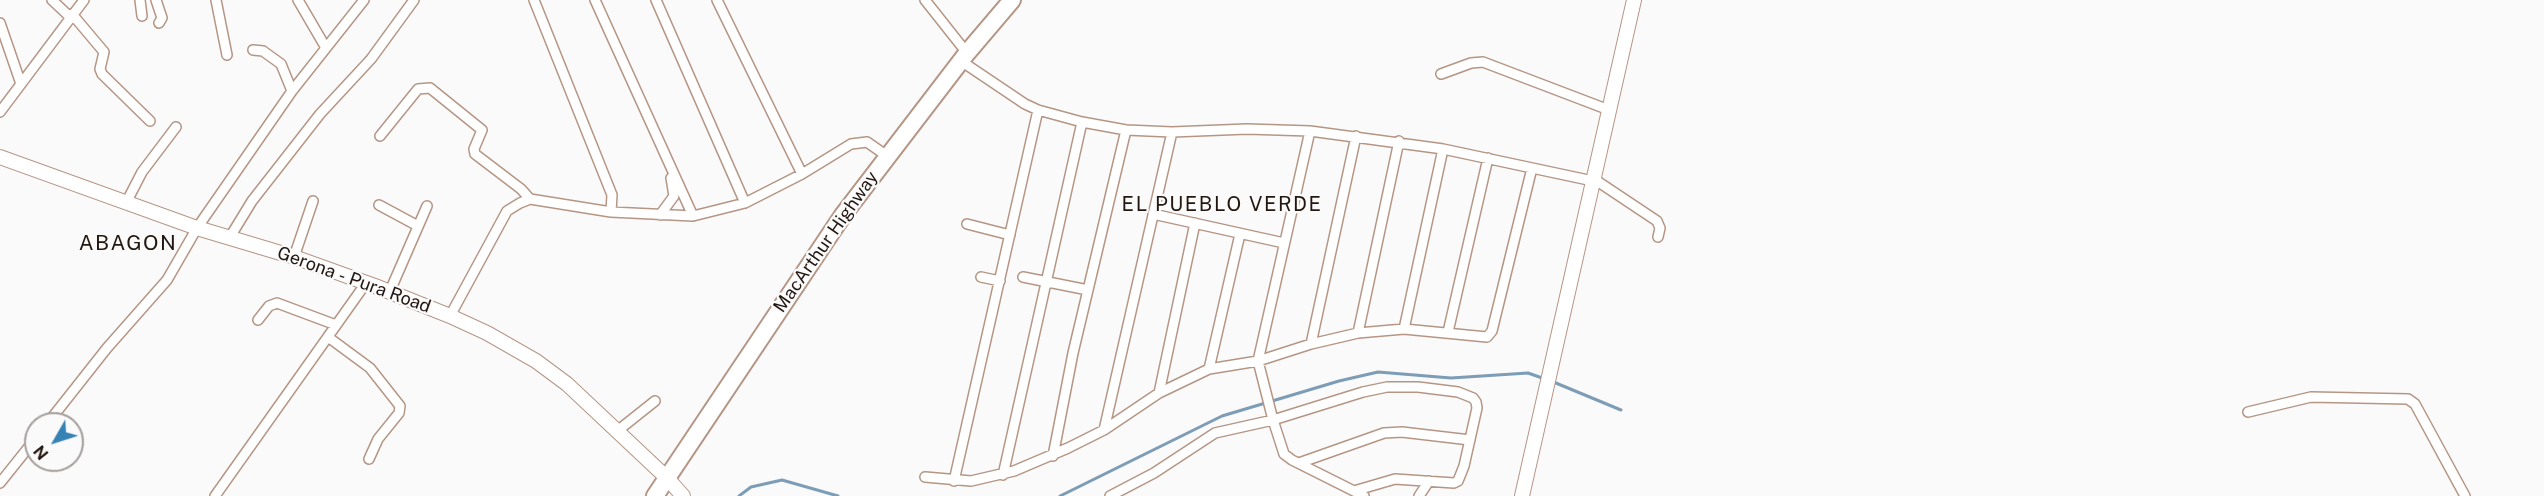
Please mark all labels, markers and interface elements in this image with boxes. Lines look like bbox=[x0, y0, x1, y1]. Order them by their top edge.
street label: MacArthur Highway bbox=[769, 167, 883, 317]
district label: EL PUEBLO VERDE bbox=[1122, 193, 1322, 217]
district label: ABAGON bbox=[79, 231, 177, 257]
street label: Gerona - Pura Road bbox=[274, 242, 434, 318]
north arrow bbox=[24, 412, 84, 472]
text: N bbox=[30, 442, 53, 463]

